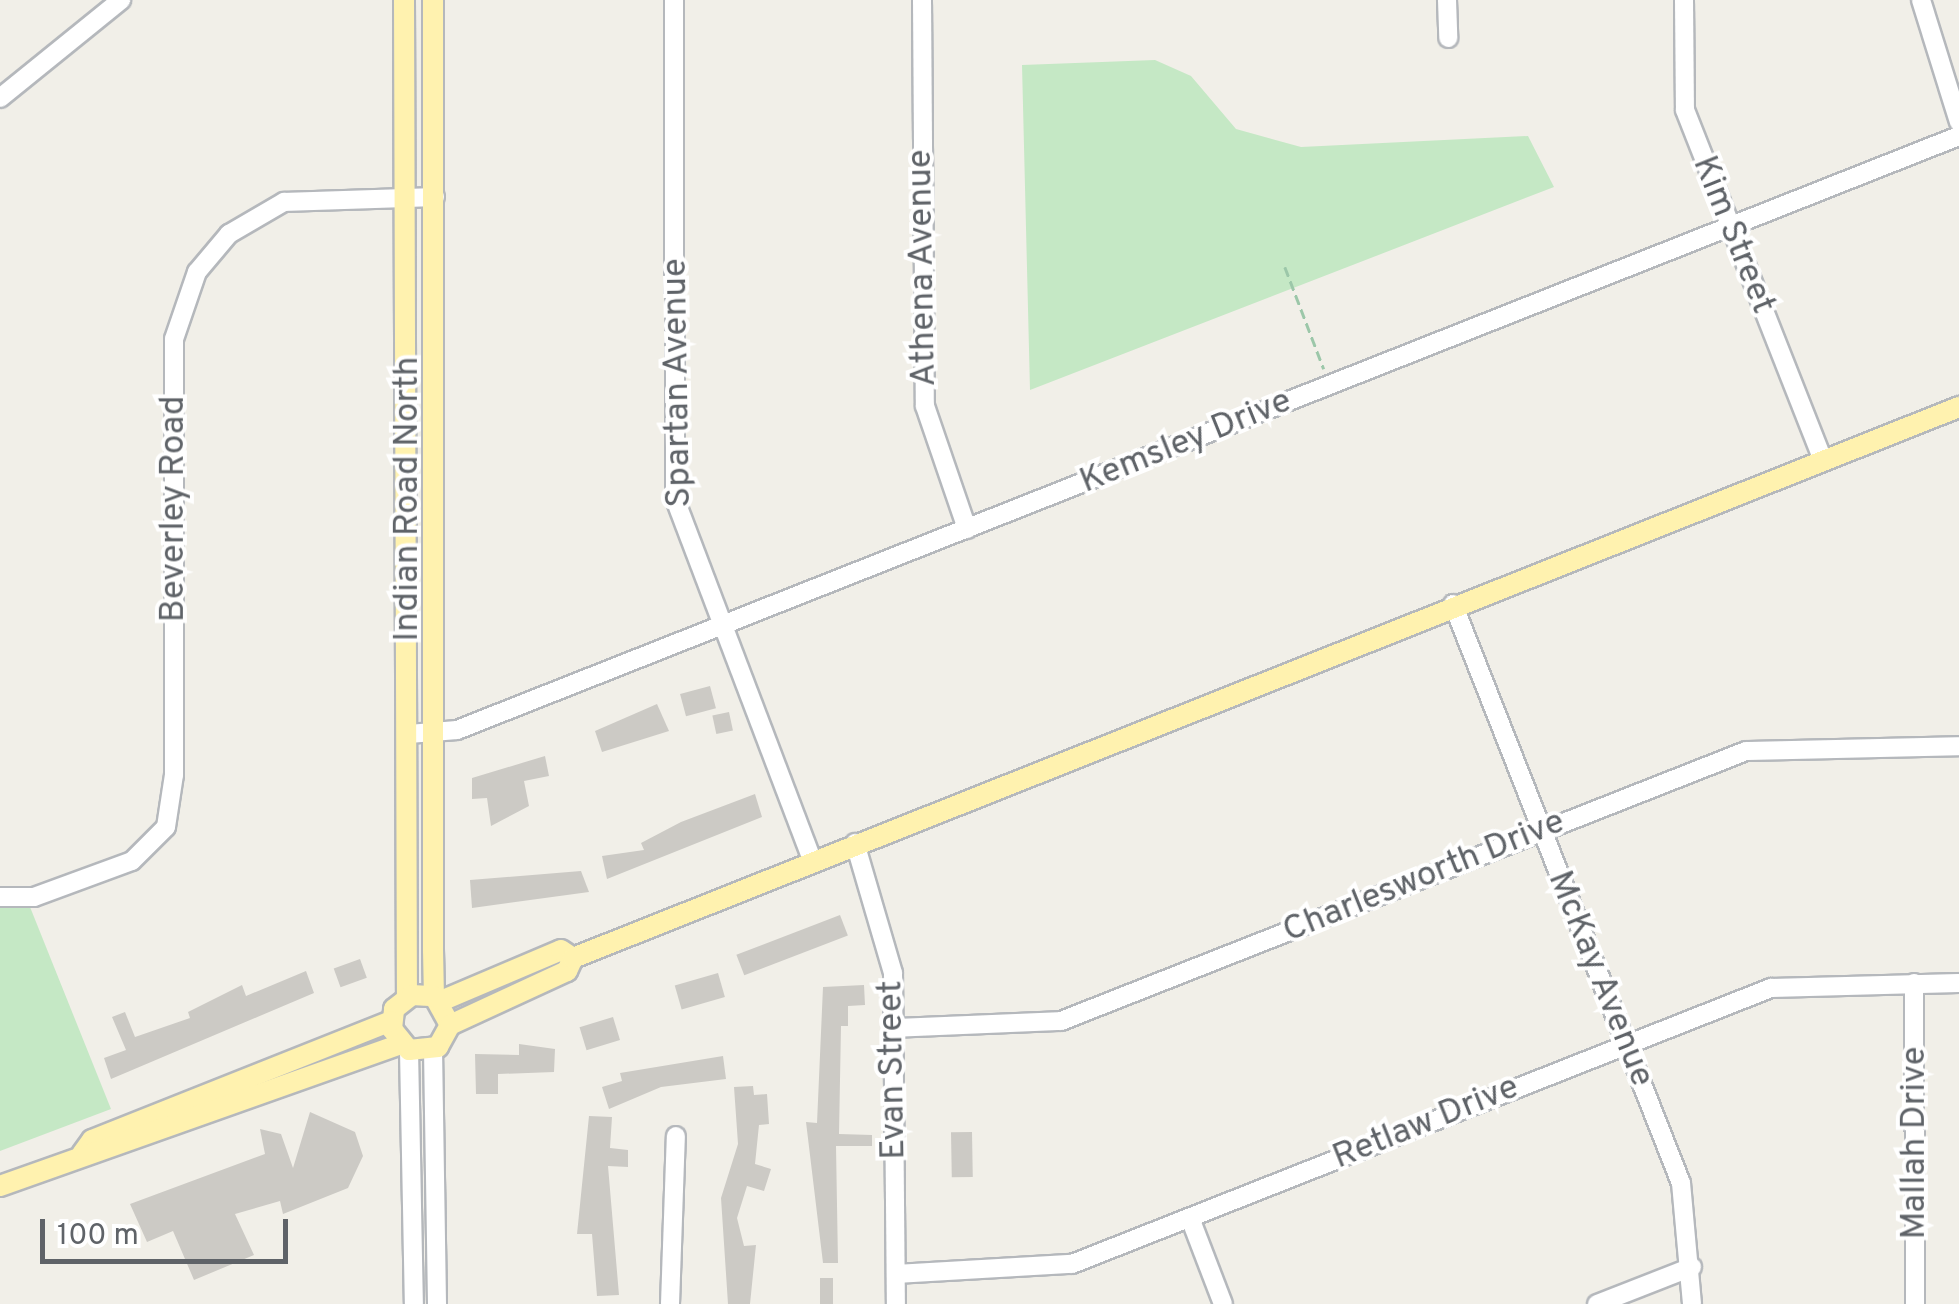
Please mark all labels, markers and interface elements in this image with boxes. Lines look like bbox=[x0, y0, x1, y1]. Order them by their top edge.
street label: Athena Avenue bbox=[900, 148, 946, 388]
street label: Kim Street bbox=[1682, 150, 1784, 320]
street label: Spartan Avenue bbox=[655, 257, 701, 509]
street label: Indian Road North bbox=[387, 356, 429, 642]
street label: Kemsley Drive bbox=[1074, 380, 1298, 504]
street label: Beverley Road bbox=[153, 396, 195, 622]
street label: Charlesworth Drive bbox=[1277, 801, 1571, 953]
street label: McKay Avenue bbox=[1537, 864, 1663, 1094]
street label: Evan Street bbox=[870, 980, 916, 1160]
street label: Mallah Drive bbox=[1894, 1046, 1936, 1240]
street label: Retlaw Drive bbox=[1327, 1067, 1525, 1179]
scale bar bbox=[45, 1199, 292, 1261]
text: 100 m bbox=[57, 1218, 139, 1255]

